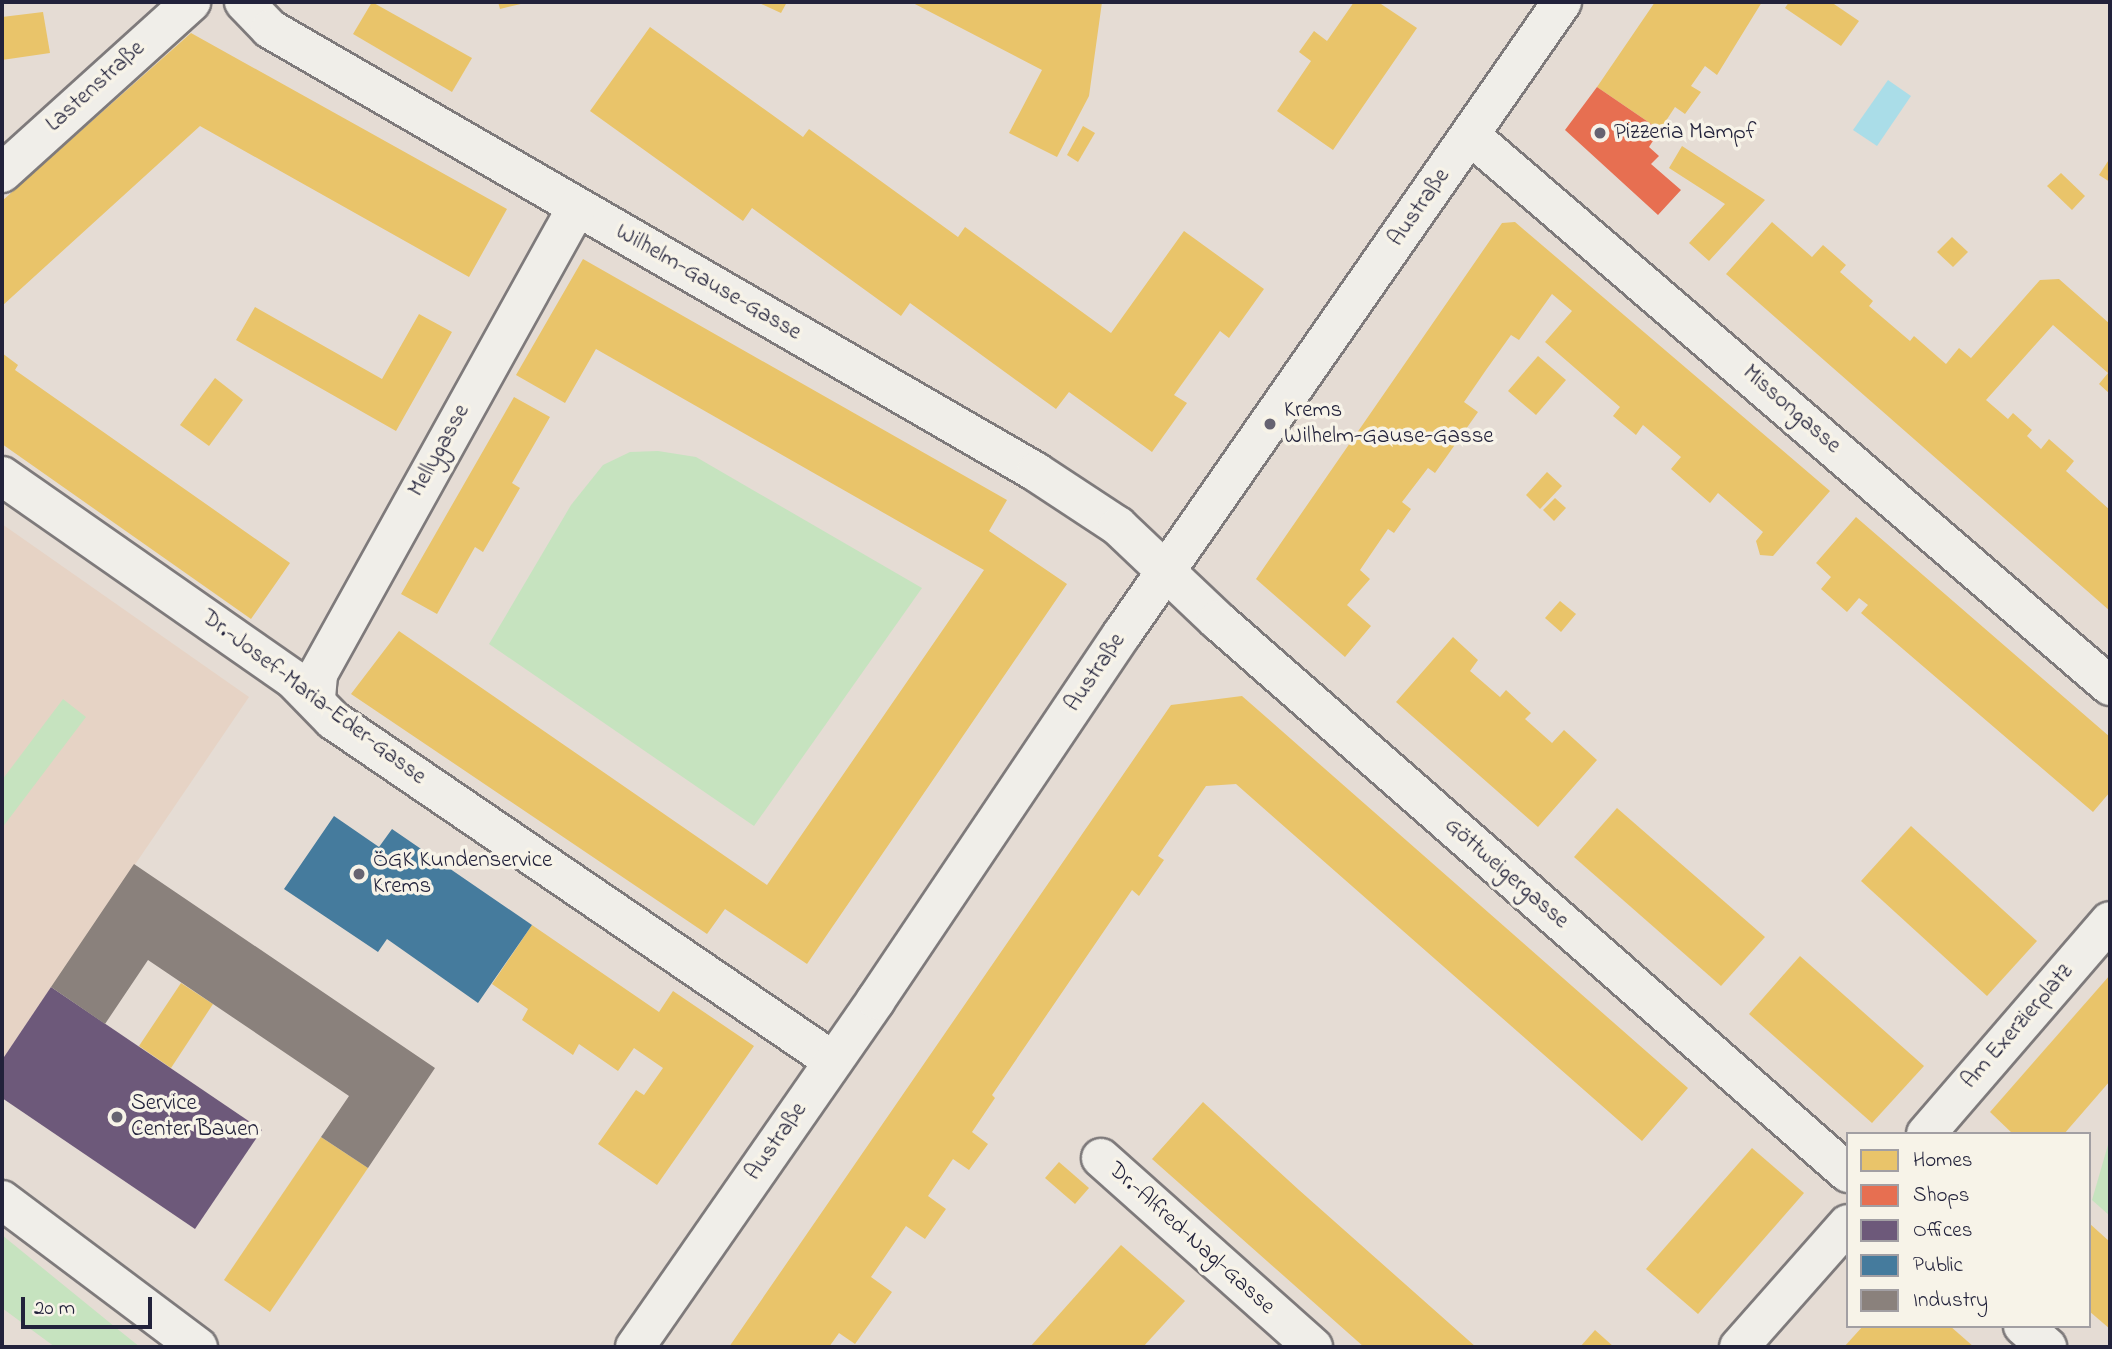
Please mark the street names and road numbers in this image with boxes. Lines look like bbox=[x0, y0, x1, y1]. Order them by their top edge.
street label: Lastenstraße bbox=[41, 35, 151, 139]
street label: Austraße bbox=[1383, 164, 1457, 252]
street label: Wilhelm-Gause-Gasse bbox=[610, 219, 806, 347]
street label: Missongasse bbox=[1736, 360, 1846, 460]
street label: Mellygasse bbox=[403, 400, 477, 502]
street label: Dr.-Josef-Maria-Eder-Gasse bbox=[195, 605, 431, 791]
street label: Austraße bbox=[1060, 629, 1132, 717]
street label: Göttweigergasse bbox=[1438, 813, 1574, 935]
street label: Am Exerzierplatz bbox=[1956, 959, 2080, 1095]
street label: Austraße bbox=[740, 1098, 814, 1186]
street label: Dr.-Alfred-Nagl-Gasse bbox=[1102, 1157, 1280, 1321]

